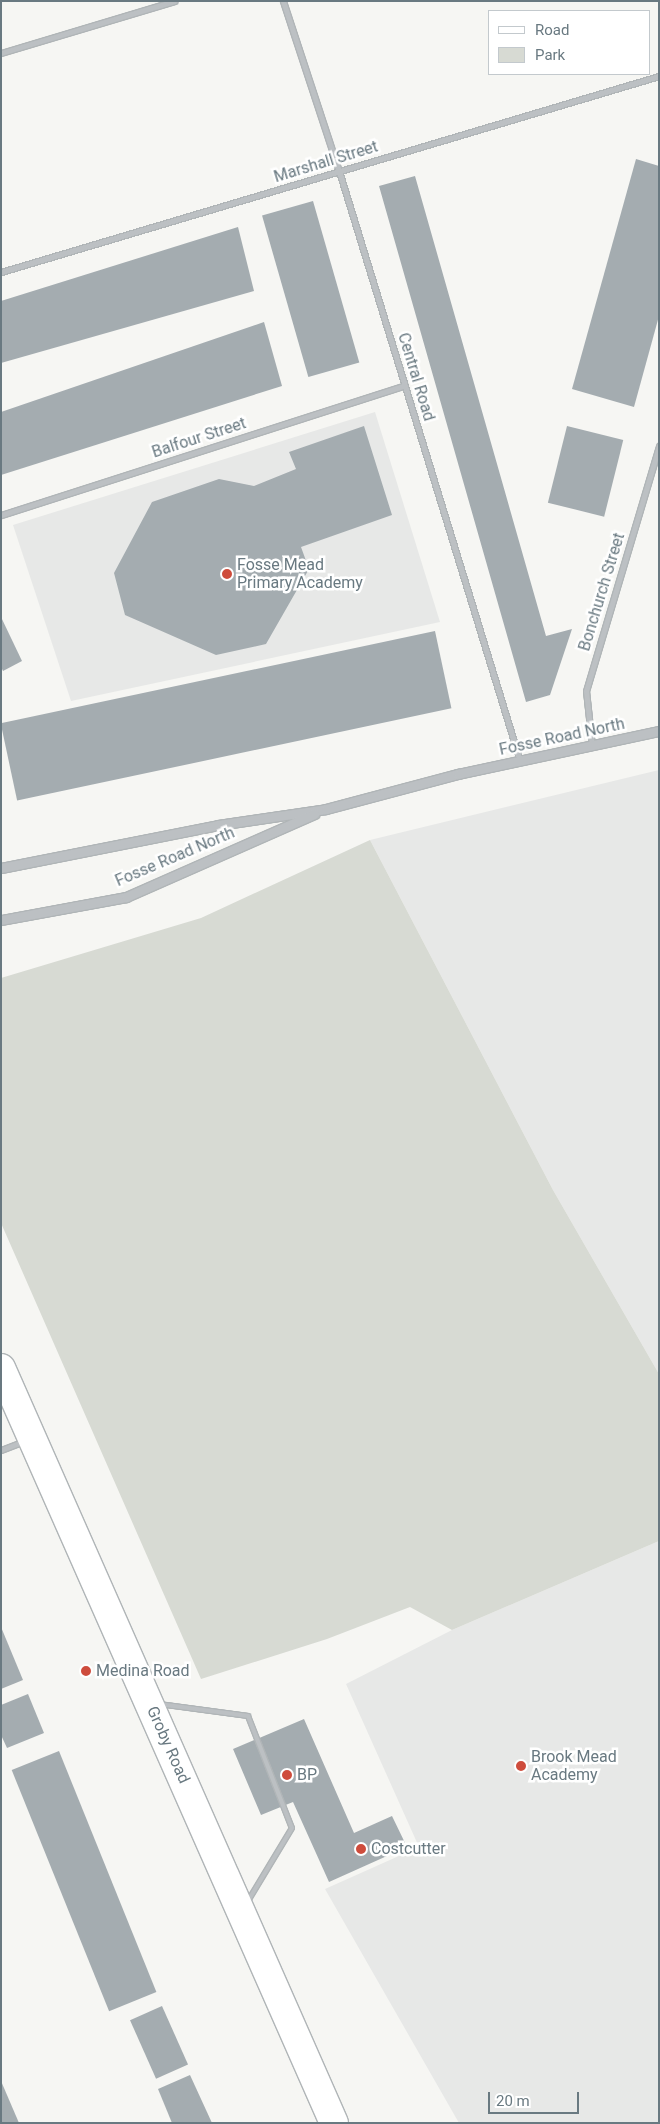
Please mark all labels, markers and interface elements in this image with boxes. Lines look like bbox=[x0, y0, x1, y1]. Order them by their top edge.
legend bbox=[488, 10, 650, 75]
text: Road bbox=[535, 21, 569, 39]
text: Park bbox=[535, 46, 565, 64]
street label: Marshall Street bbox=[272, 137, 380, 187]
street label: Central Road bbox=[393, 331, 439, 423]
street label: Balfour Street bbox=[150, 414, 248, 462]
street label: Bonchurch Street bbox=[575, 531, 629, 653]
place label: Fosse Mead Primary Academy bbox=[237, 555, 363, 593]
marker: Fosse Mead Primary Academy bbox=[221, 568, 233, 580]
street label: Fosse Road North bbox=[497, 714, 627, 760]
street label: Fosse Road North bbox=[112, 823, 238, 891]
place label: Medina Road bbox=[96, 1661, 190, 1681]
marker: Medina Road bbox=[80, 1665, 92, 1677]
street label: Groby Road bbox=[142, 1703, 194, 1787]
place label: Brook Mead Academy bbox=[531, 1747, 617, 1785]
marker: Brook Mead Academy bbox=[515, 1760, 527, 1772]
place label: BP bbox=[297, 1765, 317, 1785]
marker: BP bbox=[281, 1769, 293, 1781]
place label: Costcutter bbox=[371, 1839, 446, 1859]
marker: Costcutter bbox=[355, 1843, 367, 1855]
scale bar bbox=[490, 2082, 581, 2114]
text: 20 m bbox=[496, 2092, 530, 2110]

